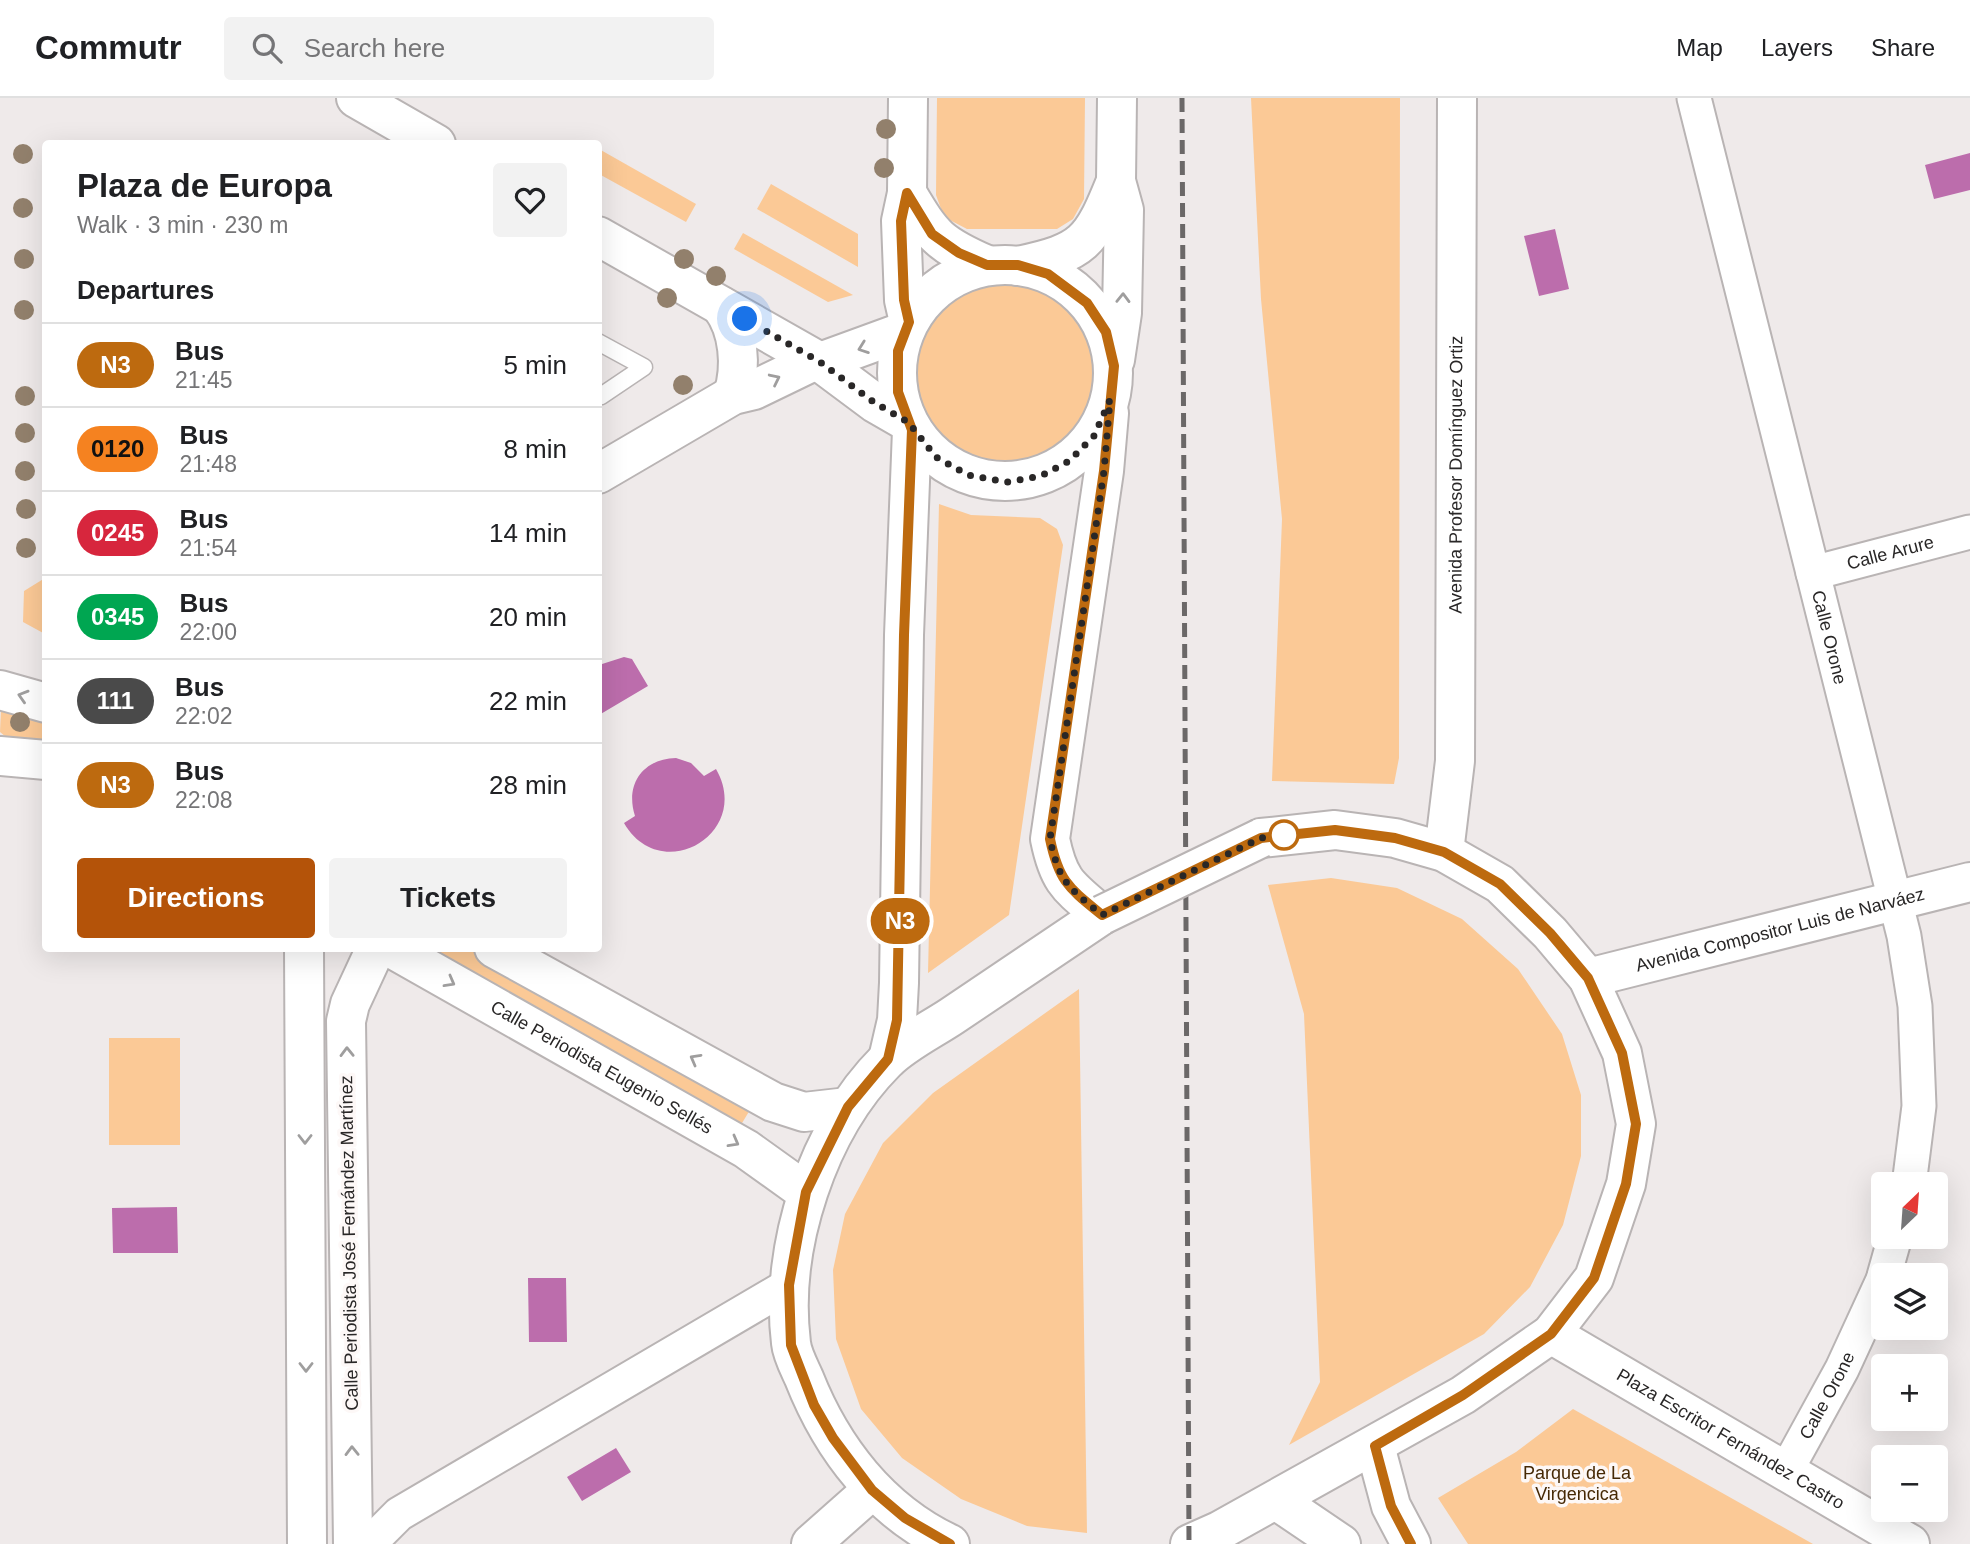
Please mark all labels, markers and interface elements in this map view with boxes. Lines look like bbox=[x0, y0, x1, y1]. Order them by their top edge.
search box bbox=[224, 17, 714, 80]
text: Commutr bbox=[35, 29, 182, 66]
icon: search bbox=[248, 29, 286, 67]
text: Search here bbox=[304, 33, 445, 63]
text: Map bbox=[1676, 34, 1723, 61]
text: Layers bbox=[1761, 34, 1833, 61]
text: Share bbox=[1871, 34, 1935, 61]
button: heart bbox=[493, 163, 567, 237]
text: Plaza de Europa bbox=[77, 167, 332, 204]
text: Walk · 3 min · 230 m bbox=[77, 212, 288, 238]
text: Departures bbox=[77, 275, 214, 305]
one-way arrow bbox=[1115, 292, 1130, 303]
your location bbox=[727, 301, 762, 336]
text: Bus bbox=[175, 336, 224, 366]
street label: Avenida Profesor Domínguez Ortiz bbox=[1445, 336, 1466, 614]
one-way arrow bbox=[857, 339, 869, 353]
text: 5 min bbox=[503, 350, 567, 380]
text: N3 bbox=[100, 351, 131, 378]
text: 21:45 bbox=[175, 367, 233, 393]
one-way arrow bbox=[768, 374, 780, 388]
text: Bus bbox=[179, 420, 229, 450]
text: 8 min bbox=[503, 434, 567, 464]
text: 0120 bbox=[91, 435, 144, 462]
text: 21:48 bbox=[179, 451, 237, 477]
text: Bus bbox=[179, 504, 229, 534]
text: 14 min bbox=[489, 518, 567, 548]
text: 0245 bbox=[91, 519, 144, 546]
street label: Calle Arure bbox=[1845, 532, 1936, 574]
text: 21:54 bbox=[179, 535, 237, 561]
text: Bus bbox=[179, 588, 229, 618]
street label: Calle Orone bbox=[1808, 588, 1851, 686]
text: 20 min bbox=[489, 602, 567, 632]
text: 0345 bbox=[91, 603, 144, 630]
text: 22:00 bbox=[179, 619, 237, 645]
text: Bus bbox=[175, 672, 224, 702]
text: 22 min bbox=[489, 686, 567, 716]
text: 111 bbox=[97, 687, 134, 714]
one-way arrow bbox=[17, 690, 29, 705]
text: 22:02 bbox=[175, 703, 233, 729]
text: Bus bbox=[175, 756, 224, 786]
text: 28 min bbox=[489, 770, 567, 800]
text: N3 bbox=[100, 771, 131, 798]
text: 22:08 bbox=[175, 787, 233, 813]
unlabelled marker bbox=[1269, 820, 1299, 850]
button: Directions bbox=[77, 858, 315, 938]
button: Tickets bbox=[329, 858, 567, 938]
street label: Avenida Compositor Luis de Narváez bbox=[1634, 884, 1926, 976]
line badge: N3 bbox=[869, 898, 932, 944]
text: N3 bbox=[885, 907, 915, 934]
one-way arrow bbox=[443, 974, 456, 987]
street label: Calle Periodista Eugenio Sellés bbox=[487, 997, 716, 1138]
one-way arrow bbox=[339, 1047, 355, 1057]
one-way arrow bbox=[689, 1054, 702, 1067]
street label: Calle Periodista José Fernández Martínez bbox=[336, 1075, 362, 1411]
one-way arrow bbox=[297, 1134, 313, 1145]
one-way arrow bbox=[727, 1134, 739, 1147]
north arrow bbox=[1871, 1172, 1948, 1250]
map controls bbox=[1871, 1172, 1948, 1522]
button: layers bbox=[1871, 1263, 1948, 1340]
street label: Calle Orone bbox=[1795, 1349, 1858, 1443]
button: + bbox=[1871, 1354, 1948, 1431]
one-way arrow bbox=[298, 1362, 314, 1372]
street label: Plaza Escritor Fernández Castro bbox=[1613, 1365, 1848, 1513]
button: − bbox=[1871, 1445, 1948, 1522]
one-way arrow bbox=[345, 1446, 360, 1457]
park label: Parque de La Virgencica bbox=[1523, 1463, 1632, 1504]

